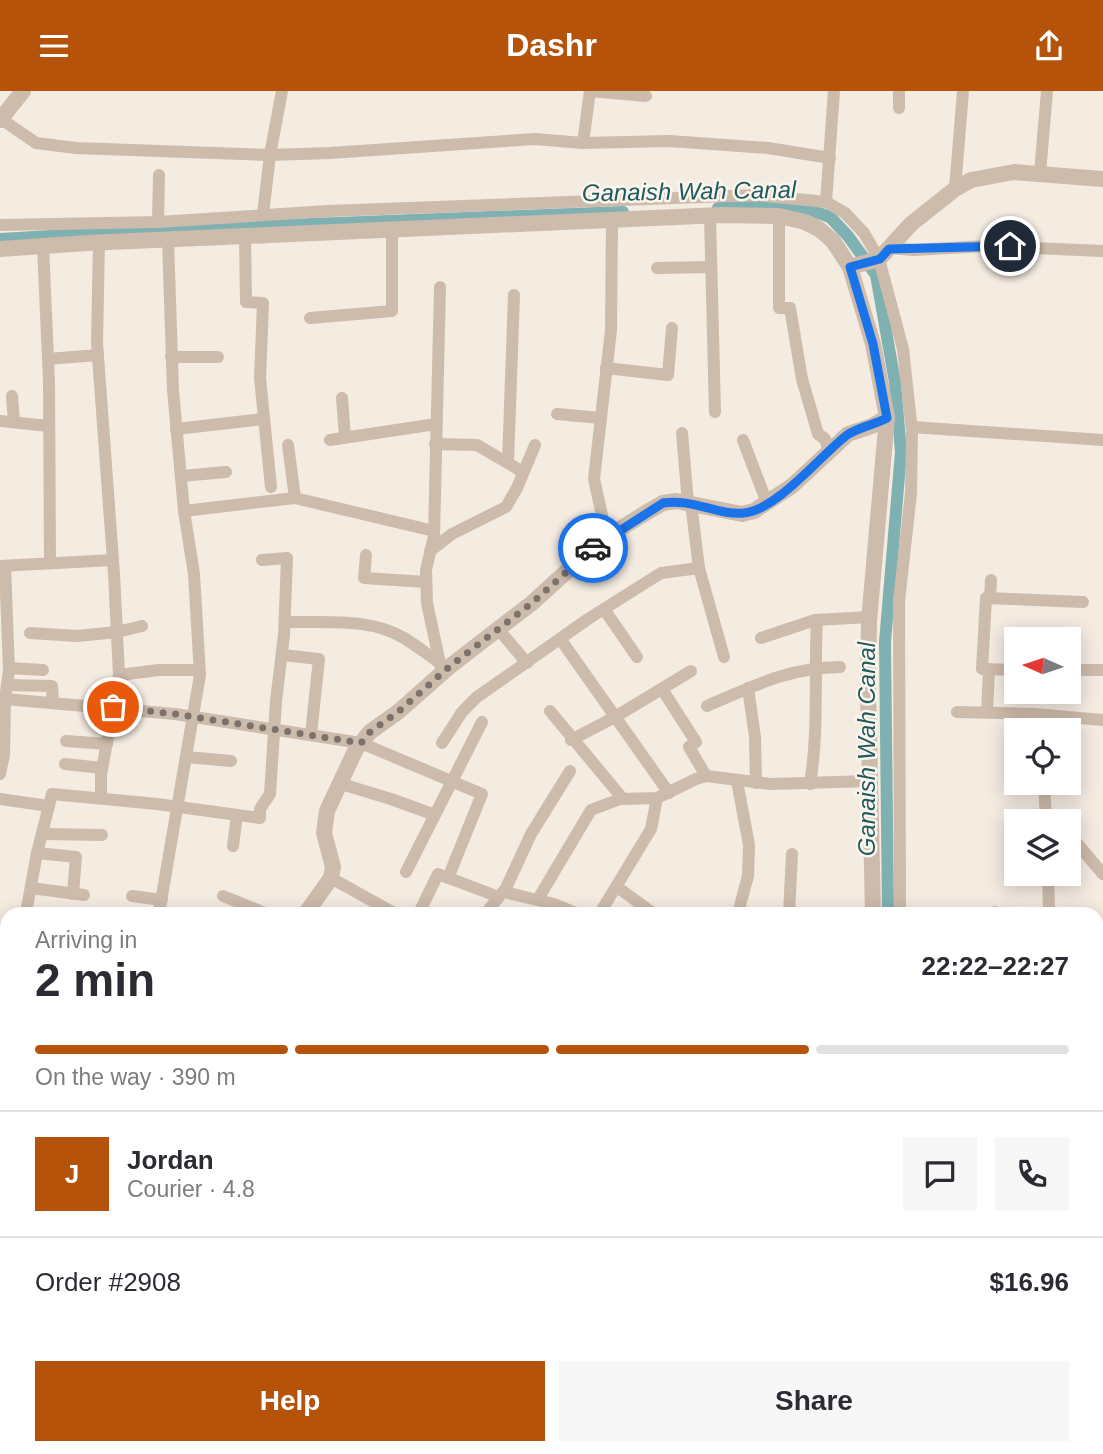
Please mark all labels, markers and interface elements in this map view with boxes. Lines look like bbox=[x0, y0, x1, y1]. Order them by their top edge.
icon: menu bbox=[35, 27, 73, 65]
text: Dashr bbox=[506, 27, 597, 63]
icon: share bbox=[1030, 27, 1068, 65]
water label: Ganaish Wah Canal bbox=[582, 176, 797, 206]
pin bbox=[980, 216, 1040, 276]
icon: home bbox=[991, 227, 1029, 265]
courier bbox=[558, 513, 628, 583]
icon: car bbox=[574, 529, 612, 567]
north arrow bbox=[1004, 627, 1082, 703]
map controls bbox=[1004, 627, 1081, 886]
water label: Ganaish Wah Canal bbox=[853, 641, 880, 856]
pin bbox=[83, 677, 143, 737]
icon: bag bbox=[94, 688, 132, 726]
button: locate bbox=[1004, 718, 1081, 795]
button: layers bbox=[1004, 809, 1081, 886]
text: Arriving in bbox=[35, 927, 137, 953]
text: 22:22–22:27 bbox=[922, 951, 1069, 981]
text: 2 min bbox=[35, 954, 155, 1006]
text: On the way · 390 m bbox=[35, 1064, 236, 1090]
button: chat bbox=[903, 1137, 977, 1211]
button: phone bbox=[995, 1137, 1069, 1211]
text: Jordan bbox=[127, 1145, 214, 1175]
text: J bbox=[65, 1159, 79, 1189]
text: Courier · 4.8 bbox=[127, 1176, 255, 1202]
text: Order #2908 bbox=[35, 1267, 181, 1297]
text: $16.96 bbox=[989, 1267, 1069, 1297]
button: Help bbox=[35, 1361, 545, 1441]
button: Share bbox=[559, 1361, 1069, 1441]

